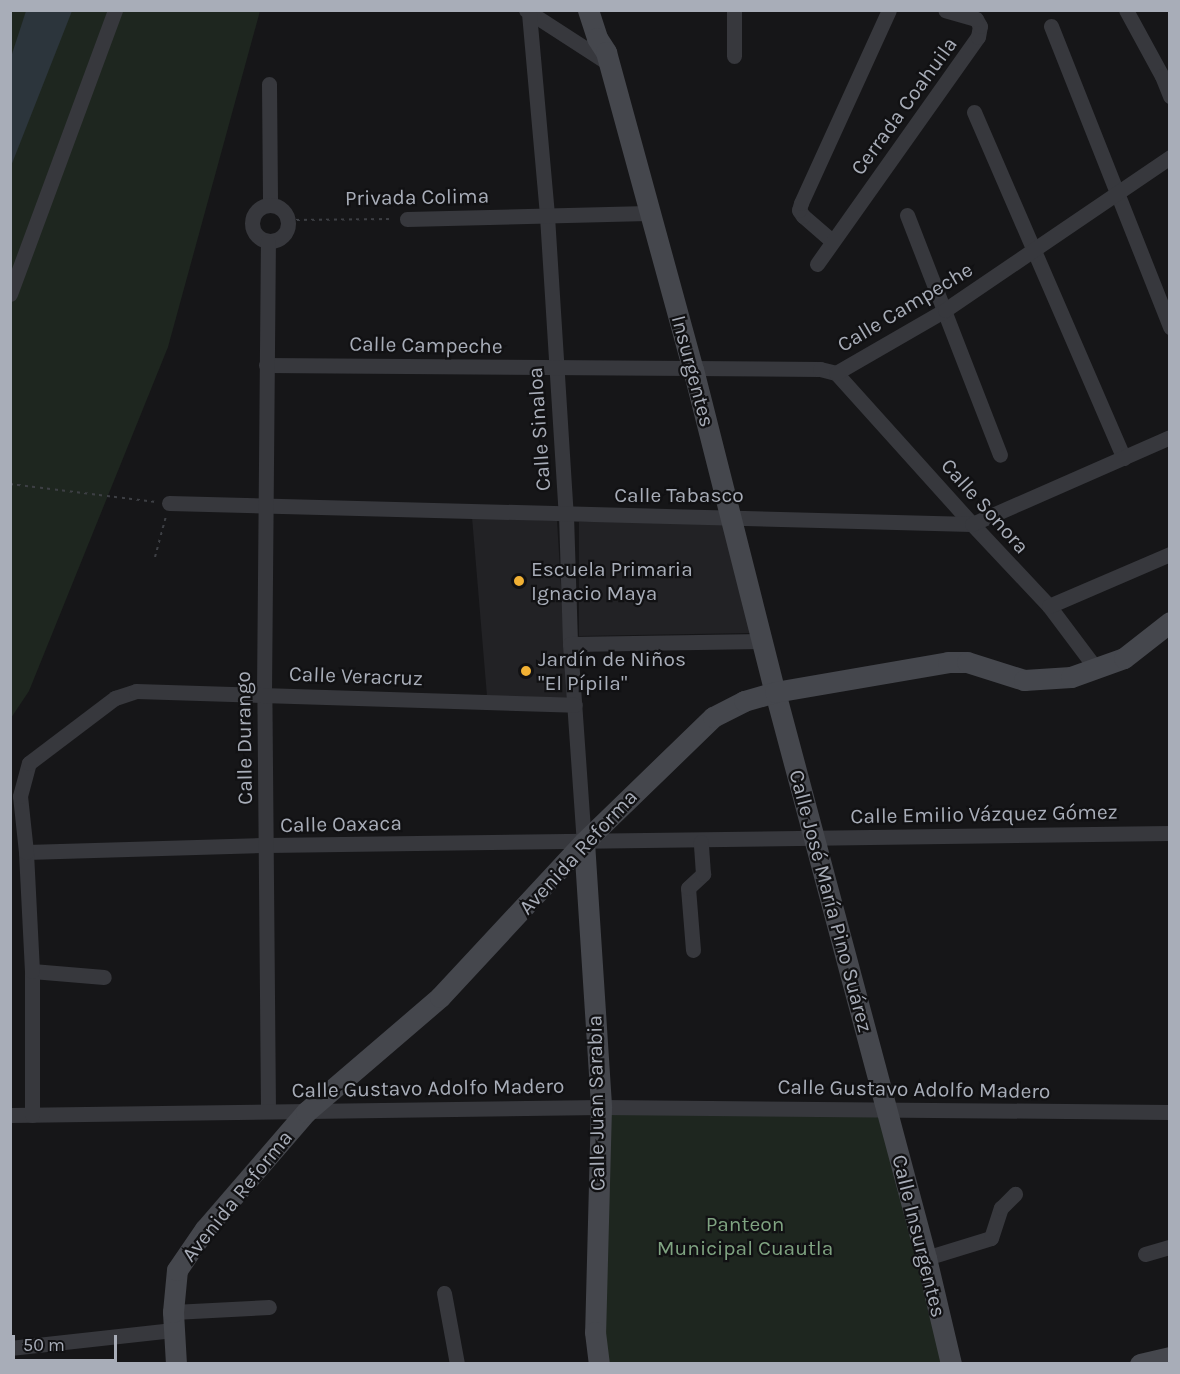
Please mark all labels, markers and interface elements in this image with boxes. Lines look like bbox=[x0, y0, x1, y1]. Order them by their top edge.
street label: Cerrada Coahuila bbox=[845, 32, 963, 180]
street label: Privada Colima bbox=[345, 183, 489, 211]
street label: Calle Campeche bbox=[833, 257, 977, 357]
street label: Insurgentes bbox=[666, 312, 720, 430]
street label: Calle Campeche bbox=[349, 331, 503, 359]
street label: Calle Sinaloa bbox=[522, 366, 556, 492]
street label: Calle Sonora bbox=[936, 453, 1034, 559]
street label: Calle Tabasco bbox=[614, 482, 744, 508]
place label: Escuela Primaria Ignacio Maya bbox=[531, 556, 693, 606]
marker: Escuela Primaria Ignacio Maya bbox=[512, 574, 526, 588]
place label: Jardín de Niños "El Pípila" bbox=[538, 646, 686, 696]
street label: Calle Veracruz bbox=[289, 661, 423, 691]
marker: Jardín de Niños "El Pípila" bbox=[519, 664, 533, 678]
street label: Calle Durango bbox=[230, 671, 258, 805]
street label: Calle José María Pino Suárez bbox=[784, 767, 878, 1035]
street label: Avenida Reforma bbox=[514, 784, 642, 920]
street label: Calle Emilio Vázquez Gómez bbox=[850, 799, 1118, 829]
street label: Calle Oaxaca bbox=[280, 810, 402, 838]
street label: Calle Juan Sarabia bbox=[582, 1015, 610, 1191]
street label: Calle Gustavo Adolfo Madero bbox=[291, 1073, 565, 1103]
street label: Calle Gustavo Adolfo Madero bbox=[777, 1074, 1051, 1104]
street label: Avenida Reforma bbox=[176, 1125, 298, 1267]
street label: Calle Insurgentes bbox=[887, 1152, 951, 1320]
park label: Panteon Municipal Cuautla bbox=[657, 1211, 833, 1261]
scale bar bbox=[15, 1323, 120, 1361]
text: 50 m bbox=[23, 1334, 65, 1356]

